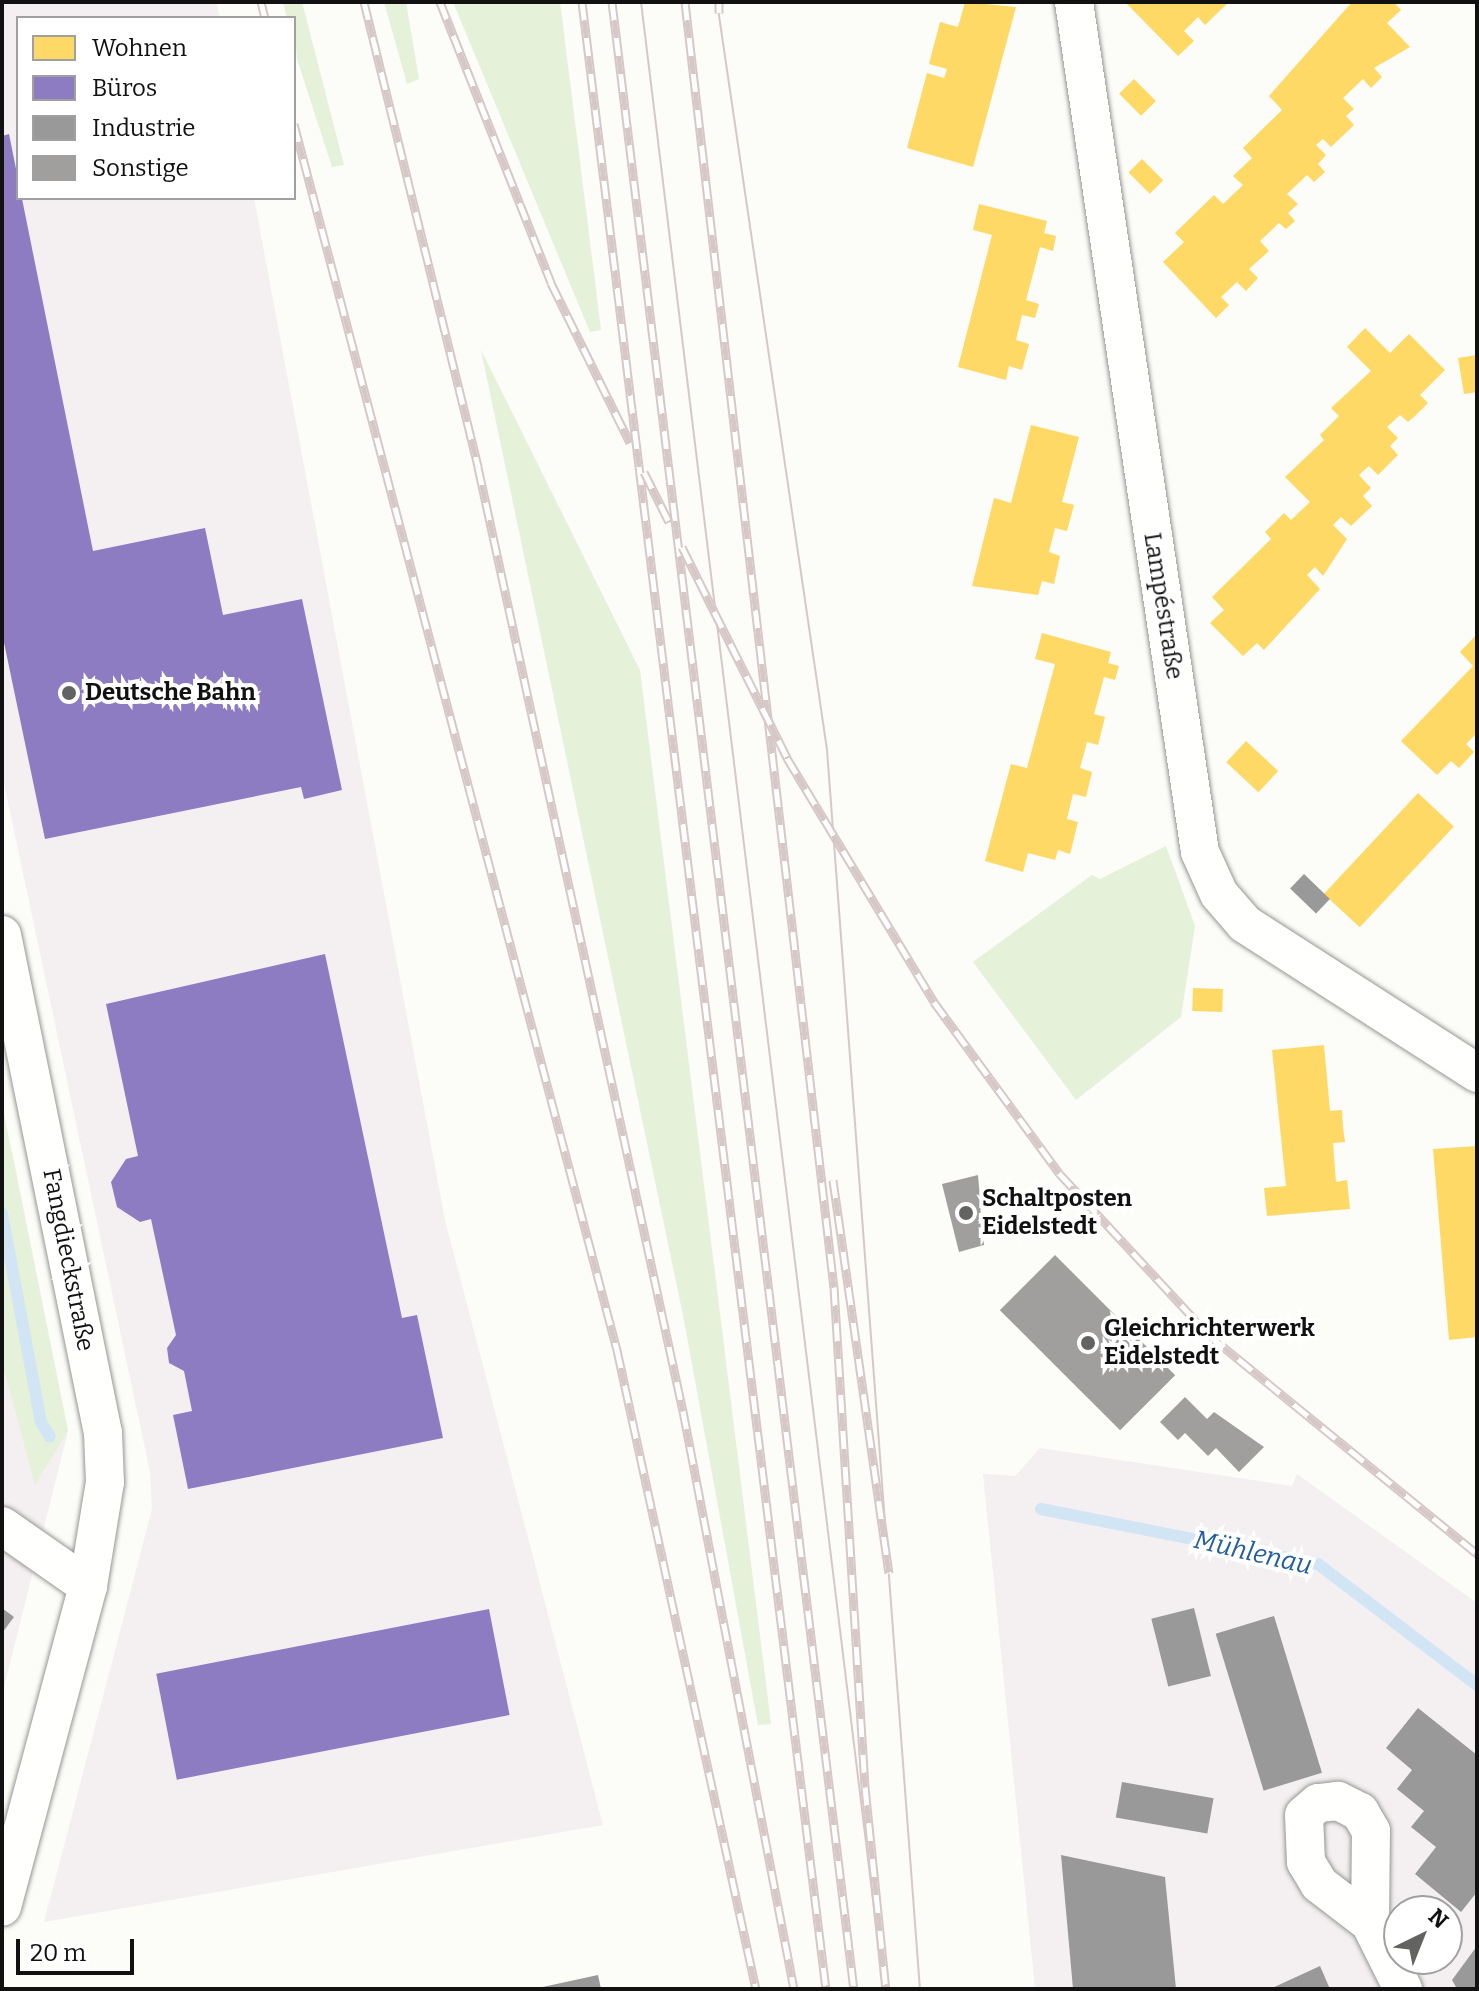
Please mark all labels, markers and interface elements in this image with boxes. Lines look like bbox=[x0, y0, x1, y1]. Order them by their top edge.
legend bbox=[16, 16, 296, 200]
text: Wohnen bbox=[92, 34, 187, 62]
text: Büros bbox=[92, 74, 157, 102]
text: Industrie bbox=[92, 114, 195, 142]
text: Sonstige bbox=[92, 154, 189, 182]
street label: Lampéstraße bbox=[1137, 531, 1189, 681]
place label: Deutsche Bahn bbox=[85, 679, 256, 707]
marker: Deutsche Bahn bbox=[60, 684, 78, 702]
street label: Fangdieckstraße bbox=[36, 1166, 100, 1354]
place label: Schaltposten Eidelstedt bbox=[982, 1185, 1132, 1241]
marker: Schaltposten Eidelstedt bbox=[957, 1204, 975, 1222]
place label: Gleichrichterwerk Eidelstedt bbox=[1104, 1315, 1315, 1371]
marker: Gleichrichterwerk Eidelstedt bbox=[1079, 1334, 1097, 1352]
water label: Mühlenau bbox=[1191, 1524, 1315, 1582]
north arrow bbox=[1383, 1895, 1463, 1975]
text: N bbox=[1423, 1903, 1454, 1934]
scale bar bbox=[20, 1923, 138, 1973]
text: 20 m bbox=[30, 1939, 86, 1967]

